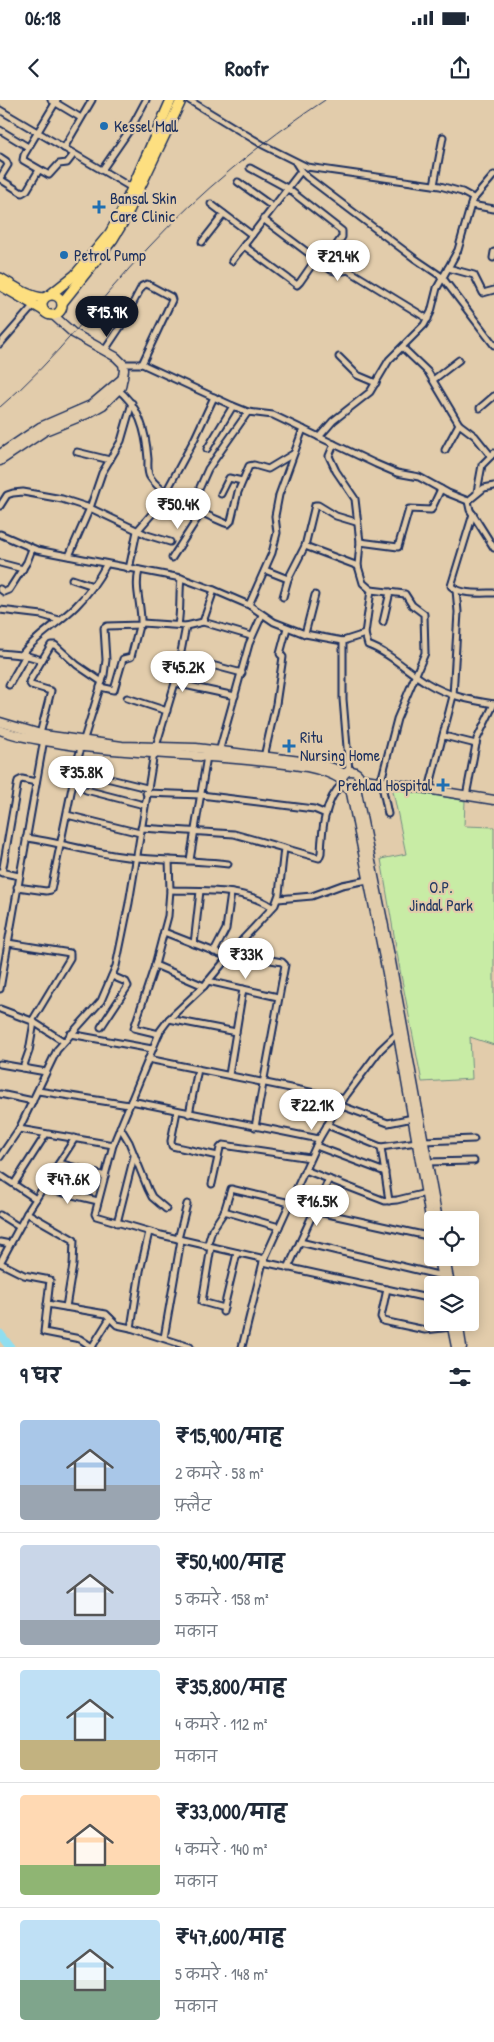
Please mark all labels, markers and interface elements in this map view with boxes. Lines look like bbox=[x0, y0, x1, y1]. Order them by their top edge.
text: 06:18 bbox=[25, 5, 61, 31]
text: Roofr bbox=[225, 53, 269, 83]
icon: back bbox=[20, 54, 48, 82]
icon: share bbox=[446, 54, 474, 82]
place label: Kessel Mall bbox=[114, 115, 178, 137]
marker: Kessel Mall bbox=[98, 120, 110, 132]
place label: Bansal Skin Care Clinic bbox=[110, 187, 177, 227]
marker: Bansal Skin Care Clinic bbox=[92, 200, 106, 214]
pin: ₹29.4K bbox=[297, 240, 379, 282]
place label: Petrol Pump bbox=[74, 244, 146, 266]
text: ₹29.4K bbox=[317, 245, 359, 267]
marker: Petrol Pump bbox=[58, 249, 70, 261]
pin: ₹15.9K bbox=[66, 296, 148, 338]
text: ₹15.9K bbox=[86, 301, 128, 323]
pin: ₹50.4K bbox=[137, 488, 219, 530]
text: ₹50.4K bbox=[157, 493, 199, 515]
pin: ₹45.2K bbox=[142, 650, 224, 693]
text: ₹45.2K bbox=[161, 656, 205, 678]
place label: Ritu Nursing Home bbox=[300, 726, 381, 766]
marker: Ritu Nursing Home bbox=[282, 739, 296, 753]
pin: ₹35.8K bbox=[40, 756, 122, 798]
text: ₹35.8K bbox=[59, 761, 103, 783]
place label: Prehlad Hospital bbox=[338, 774, 433, 796]
marker: Prehlad Hospital bbox=[436, 778, 450, 792]
park label: O.P. Jindal Park bbox=[409, 876, 473, 916]
pin: ₹33K bbox=[216, 938, 276, 980]
text: ₹33K bbox=[229, 943, 263, 965]
pin: ₹22.1K bbox=[271, 1088, 353, 1131]
text: ₹22.1K bbox=[290, 1094, 334, 1116]
pin: ₹47.6K bbox=[27, 1162, 109, 1205]
text: ₹47.6K bbox=[46, 1168, 90, 1190]
pin: ₹16.5K bbox=[276, 1184, 358, 1227]
text: ₹16.5K bbox=[296, 1190, 338, 1212]
map controls bbox=[424, 1211, 479, 1331]
button: locate bbox=[424, 1211, 479, 1266]
button: layers bbox=[424, 1276, 479, 1331]
text: 9 घर bbox=[20, 1361, 61, 1390]
icon: filters bbox=[446, 1363, 474, 1391]
text: ₹15,900/माह bbox=[175, 1421, 282, 1450]
icon: home bbox=[60, 1440, 120, 1500]
text: 2 कमरे · 58 m² bbox=[175, 1462, 264, 1484]
text: फ़्लैट bbox=[175, 1494, 211, 1516]
text: ₹50,400/माह bbox=[175, 1547, 284, 1576]
icon: home bbox=[60, 1565, 120, 1625]
text: 5 कमरे · 158 m² bbox=[175, 1588, 269, 1610]
text: मकान bbox=[175, 1620, 217, 1642]
text: ₹35,800/माह bbox=[175, 1672, 286, 1701]
icon: home bbox=[60, 1690, 120, 1750]
text: 4 कमरे · 112 m² bbox=[175, 1713, 267, 1735]
text: मकान bbox=[175, 1745, 217, 1767]
text: ₹33,000/माह bbox=[175, 1797, 287, 1826]
icon: home bbox=[60, 1815, 120, 1875]
text: 4 कमरे · 140 m² bbox=[175, 1838, 267, 1860]
text: मकान bbox=[175, 1870, 217, 1892]
text: ₹47,600/माह bbox=[175, 1922, 285, 1951]
icon: home bbox=[60, 1940, 120, 2000]
text: 5 कमरे · 148 m² bbox=[175, 1963, 268, 1985]
text: मकान bbox=[175, 1995, 217, 2017]

